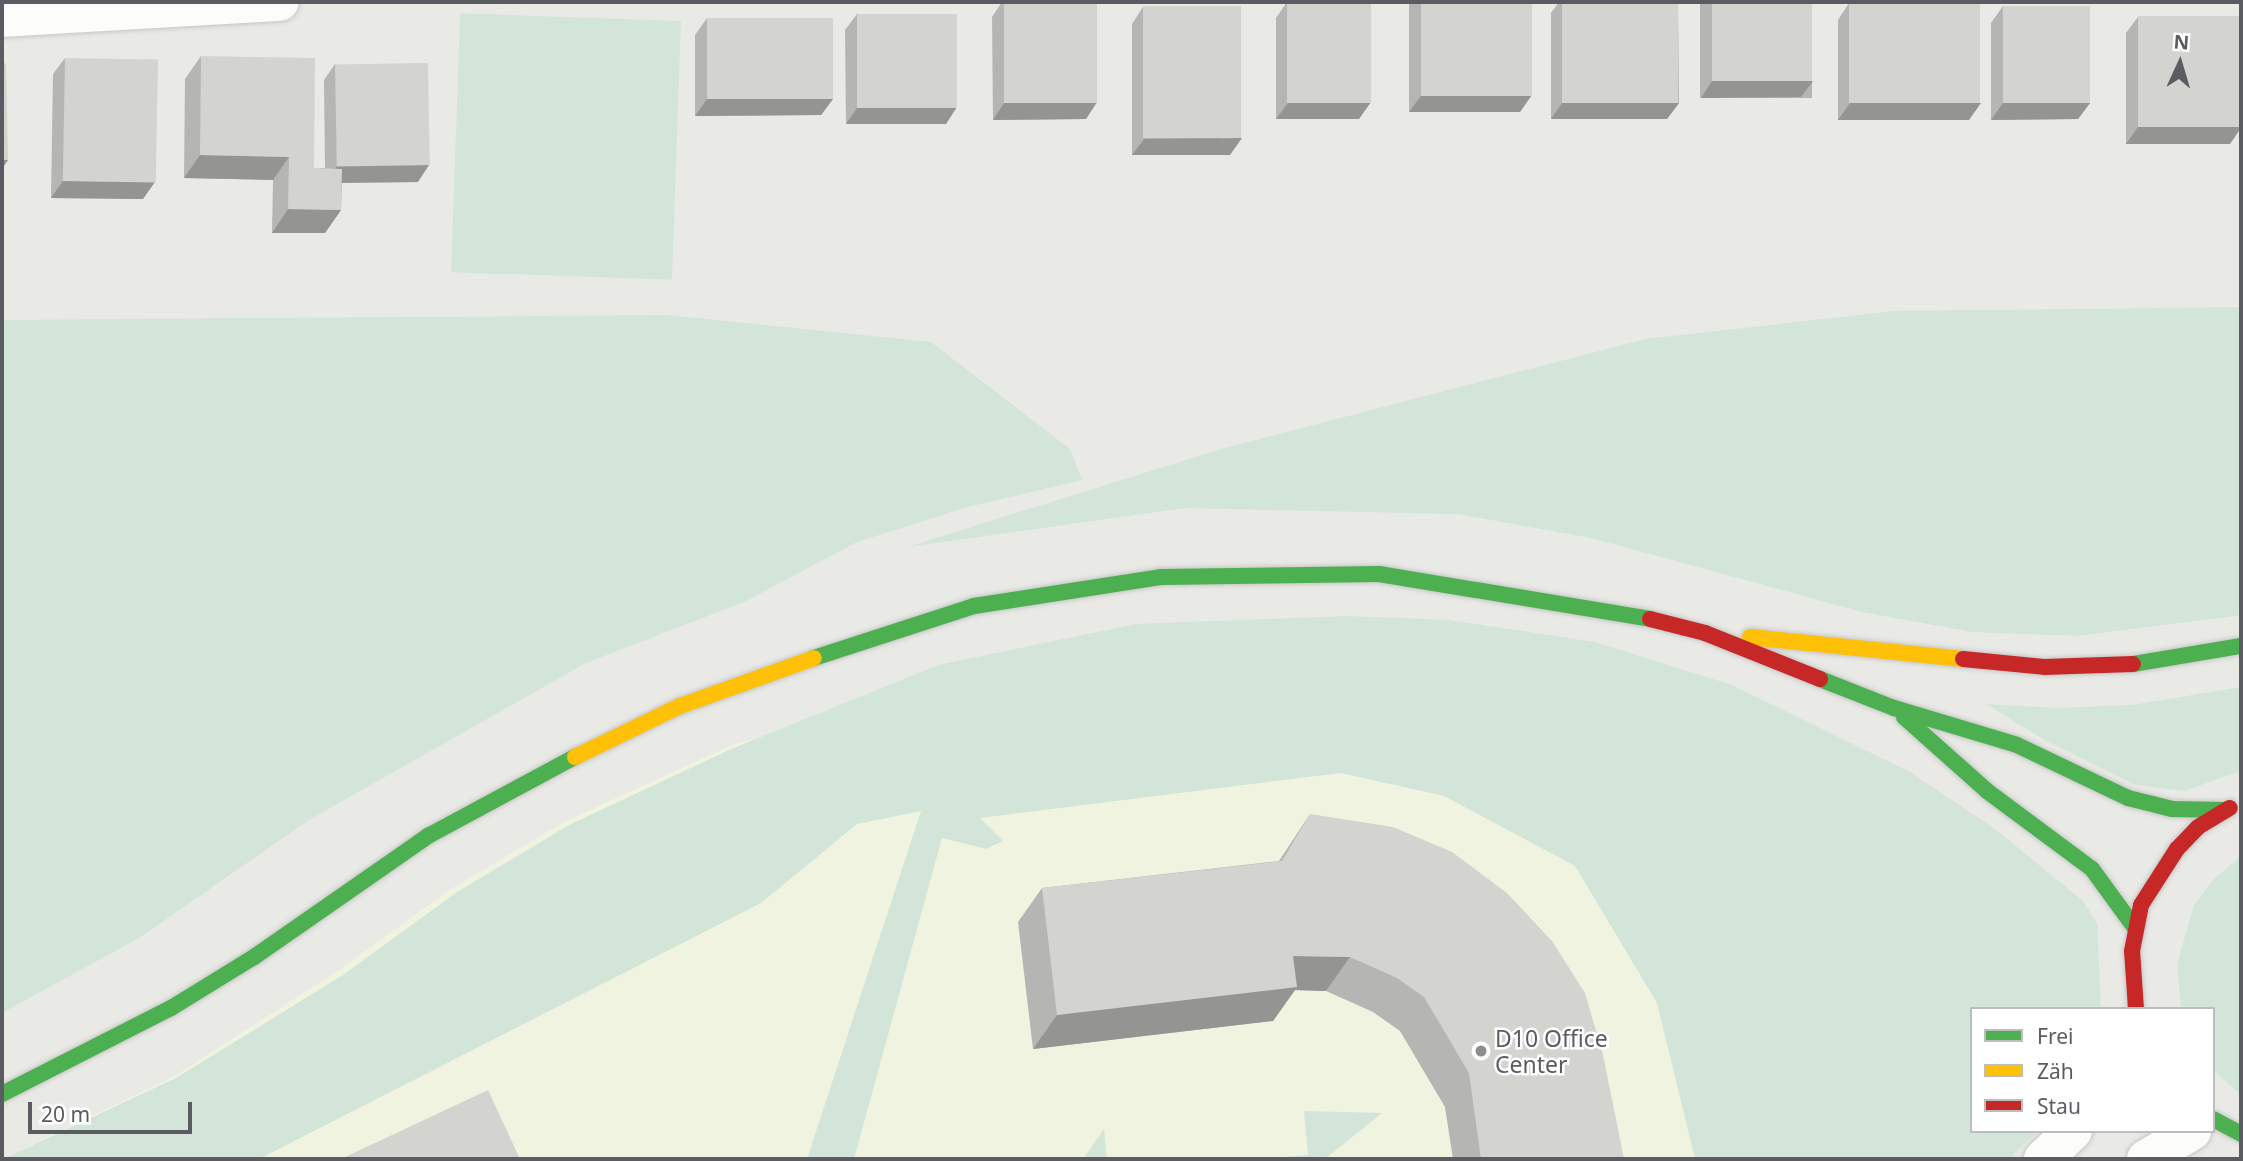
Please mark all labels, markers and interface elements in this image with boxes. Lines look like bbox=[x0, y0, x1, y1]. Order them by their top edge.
north arrow bbox=[2145, 28, 2215, 98]
text: N bbox=[2173, 29, 2190, 56]
legend bbox=[1970, 1007, 2215, 1133]
text: Frei bbox=[2037, 1022, 2073, 1050]
place label: D10 Office Center bbox=[1495, 1024, 1608, 1078]
marker: D10 Office Center bbox=[1473, 1043, 1489, 1059]
text: Zäh bbox=[2037, 1057, 2074, 1085]
scale bar bbox=[32, 1088, 196, 1132]
text: Stau bbox=[2037, 1092, 2081, 1120]
text: 20 m bbox=[41, 1100, 90, 1128]

